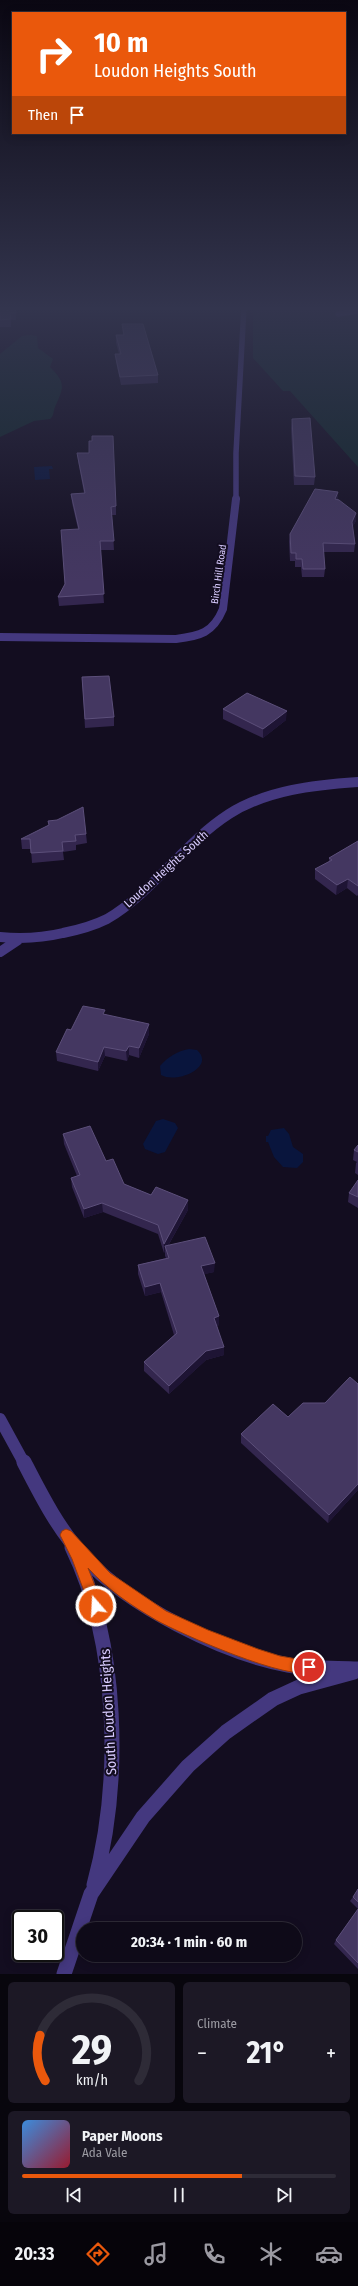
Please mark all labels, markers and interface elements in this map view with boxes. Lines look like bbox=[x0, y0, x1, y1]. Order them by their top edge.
text: 10 m bbox=[94, 26, 148, 59]
icon: right bbox=[28, 28, 80, 80]
text: Loudon Heights South bbox=[94, 60, 257, 82]
icon: arrive bbox=[66, 104, 88, 126]
text: Then bbox=[28, 106, 58, 124]
street label: Birch Hill Road bbox=[209, 544, 229, 605]
street label: Loudon Heights South bbox=[121, 828, 211, 910]
position arrow bbox=[75, 1585, 117, 1627]
street label: South Loudon Heights bbox=[97, 1648, 120, 1776]
pin bbox=[292, 1650, 326, 1684]
icon: arrive bbox=[298, 1656, 320, 1678]
speed limit sign: 30 bbox=[12, 1910, 64, 1962]
text: 20:34 · 1 min · 60 m bbox=[131, 1933, 247, 1951]
text: Climate bbox=[197, 2016, 237, 2031]
text: 29 bbox=[70, 2024, 112, 2074]
text: 21° bbox=[246, 2035, 287, 2071]
text: − bbox=[197, 2040, 207, 2067]
text: + bbox=[326, 2040, 336, 2067]
text: km/h bbox=[76, 2071, 107, 2088]
text: Paper Moons bbox=[82, 2127, 163, 2145]
text: Ada Vale bbox=[82, 2145, 127, 2160]
icon: previous bbox=[63, 2184, 85, 2206]
icon: pause bbox=[168, 2184, 190, 2206]
icon: next bbox=[273, 2184, 295, 2206]
icon: directions bbox=[84, 2240, 112, 2268]
icon: music bbox=[142, 2240, 170, 2268]
icon: phone bbox=[200, 2240, 228, 2268]
icon: climate bbox=[257, 2240, 285, 2268]
icon: car bbox=[315, 2240, 343, 2268]
text: 20:33 bbox=[15, 2243, 54, 2265]

